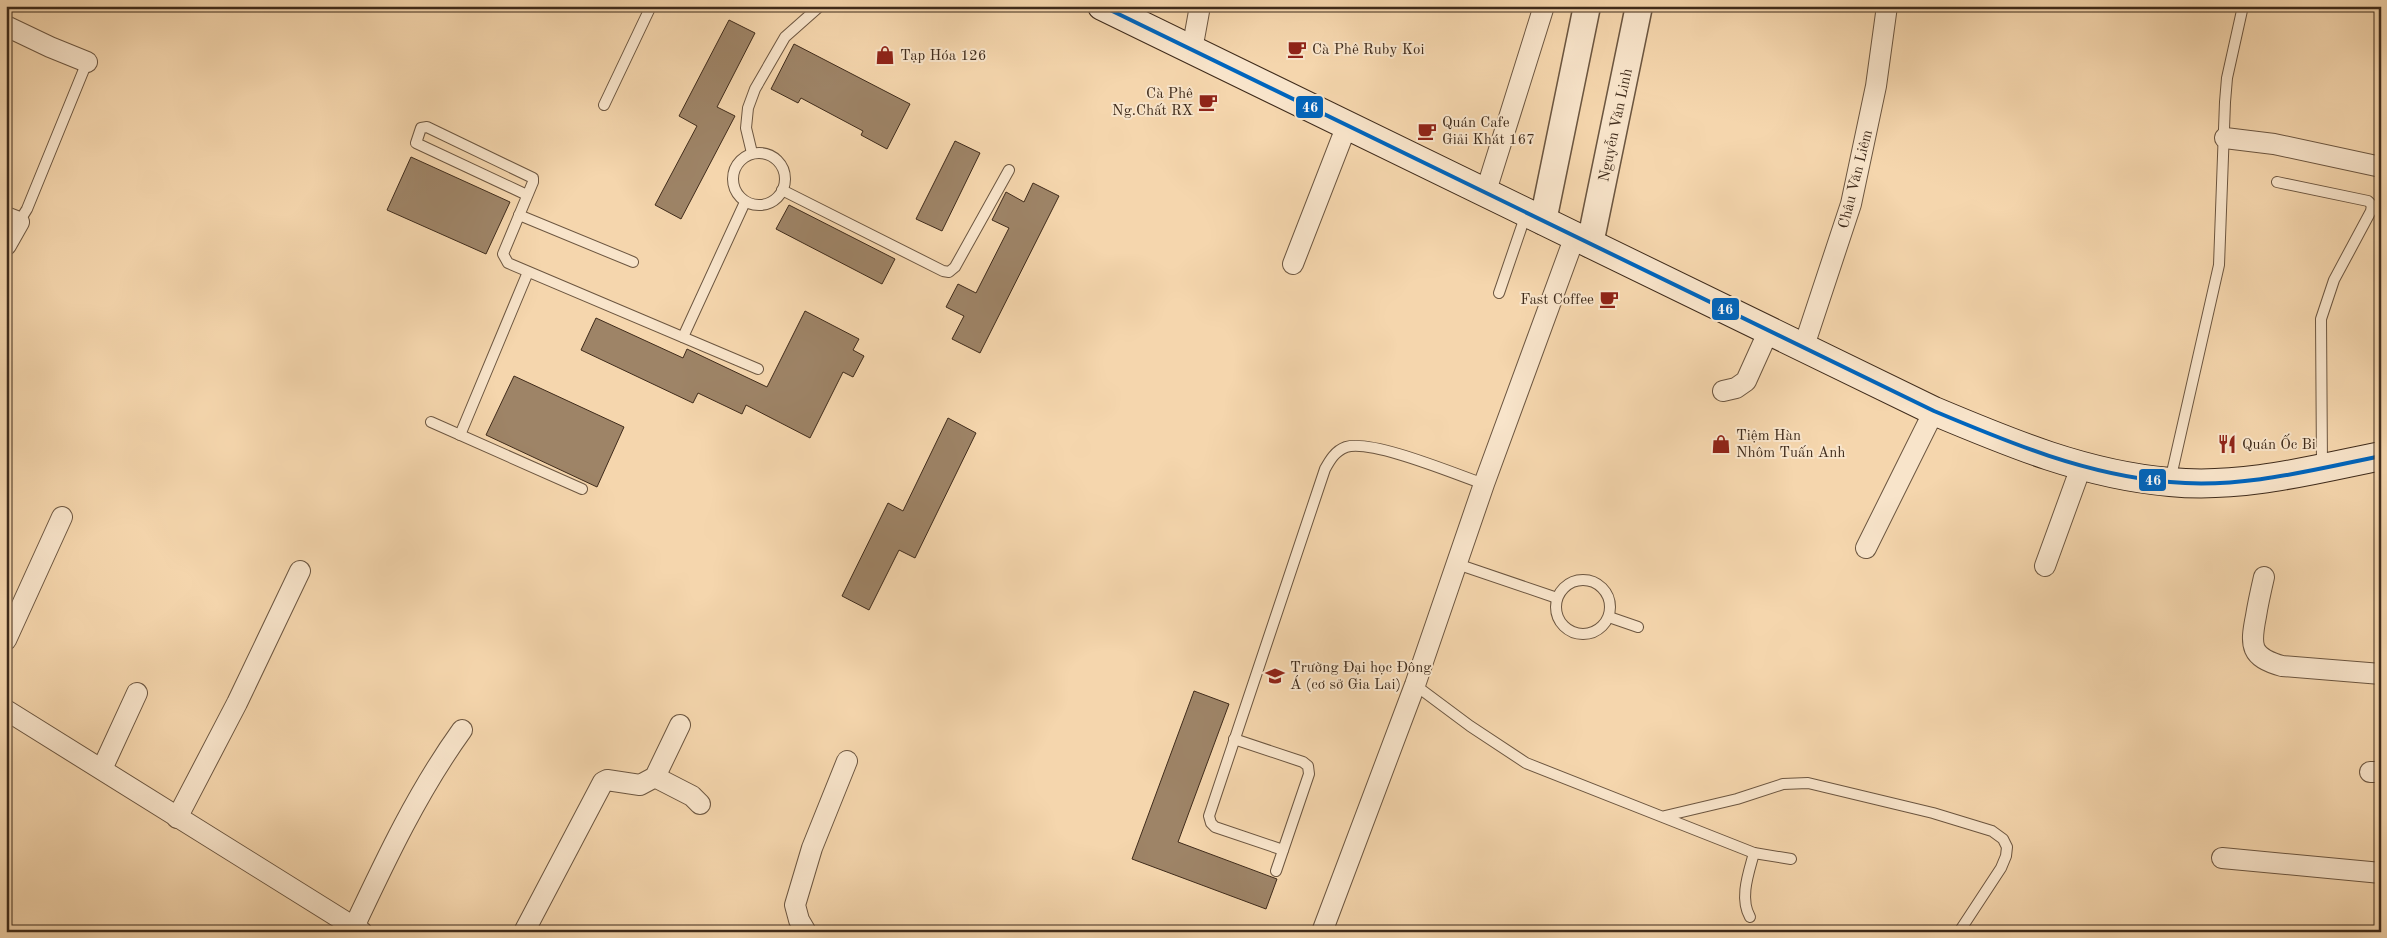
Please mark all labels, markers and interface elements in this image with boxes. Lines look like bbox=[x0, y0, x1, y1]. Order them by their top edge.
cafe icon: Cà Phê Ruby Koi bbox=[1286, 38, 1308, 60]
place label: Cà Phê Ruby Koi bbox=[1312, 43, 1425, 58]
shop icon: Tạp Hóa 126 bbox=[874, 44, 896, 66]
place label: Tạp Hóa 126 bbox=[900, 49, 987, 64]
street label: Nguyễn Văn Linh bbox=[1596, 67, 1636, 183]
place label: Cà Phê Ng.Chất RX bbox=[1112, 87, 1193, 119]
cafe icon: Cà Phê Ng.Chất RX bbox=[1197, 91, 1219, 113]
line badge: 46 bbox=[1295, 95, 1324, 119]
text: 46 bbox=[1302, 101, 1318, 115]
place label: Quán Cafe Giải Khát 167 bbox=[1442, 116, 1535, 148]
cafe icon: Quán Cafe Giải Khát 167 bbox=[1416, 120, 1438, 142]
street label: Châu Văn Liêm bbox=[1837, 128, 1876, 230]
cafe icon: Fast Coffee bbox=[1598, 288, 1620, 310]
place label: Fast Coffee bbox=[1520, 293, 1594, 308]
line badge: 46 bbox=[1711, 297, 1740, 321]
text: 46 bbox=[1717, 303, 1733, 317]
place label: Tiệm Hàn Nhôm Tuấn Anh bbox=[1736, 429, 1845, 461]
shop icon: Tiệm Hàn Nhôm Tuấn Anh bbox=[1710, 433, 1732, 455]
restaurant icon: Quán Ốc Bi bbox=[2216, 433, 2238, 455]
place label: Quán Ốc Bi bbox=[2242, 433, 2316, 453]
line badge: 46 bbox=[2138, 468, 2167, 492]
text: 46 bbox=[2145, 474, 2161, 488]
place label: Trường Đại học Đông Á (cơ sở Gia Lai) bbox=[1290, 661, 1431, 693]
school or university icon: Trường Đại học Đông Á (cơ sở Gia Lai) bbox=[1264, 665, 1286, 687]

